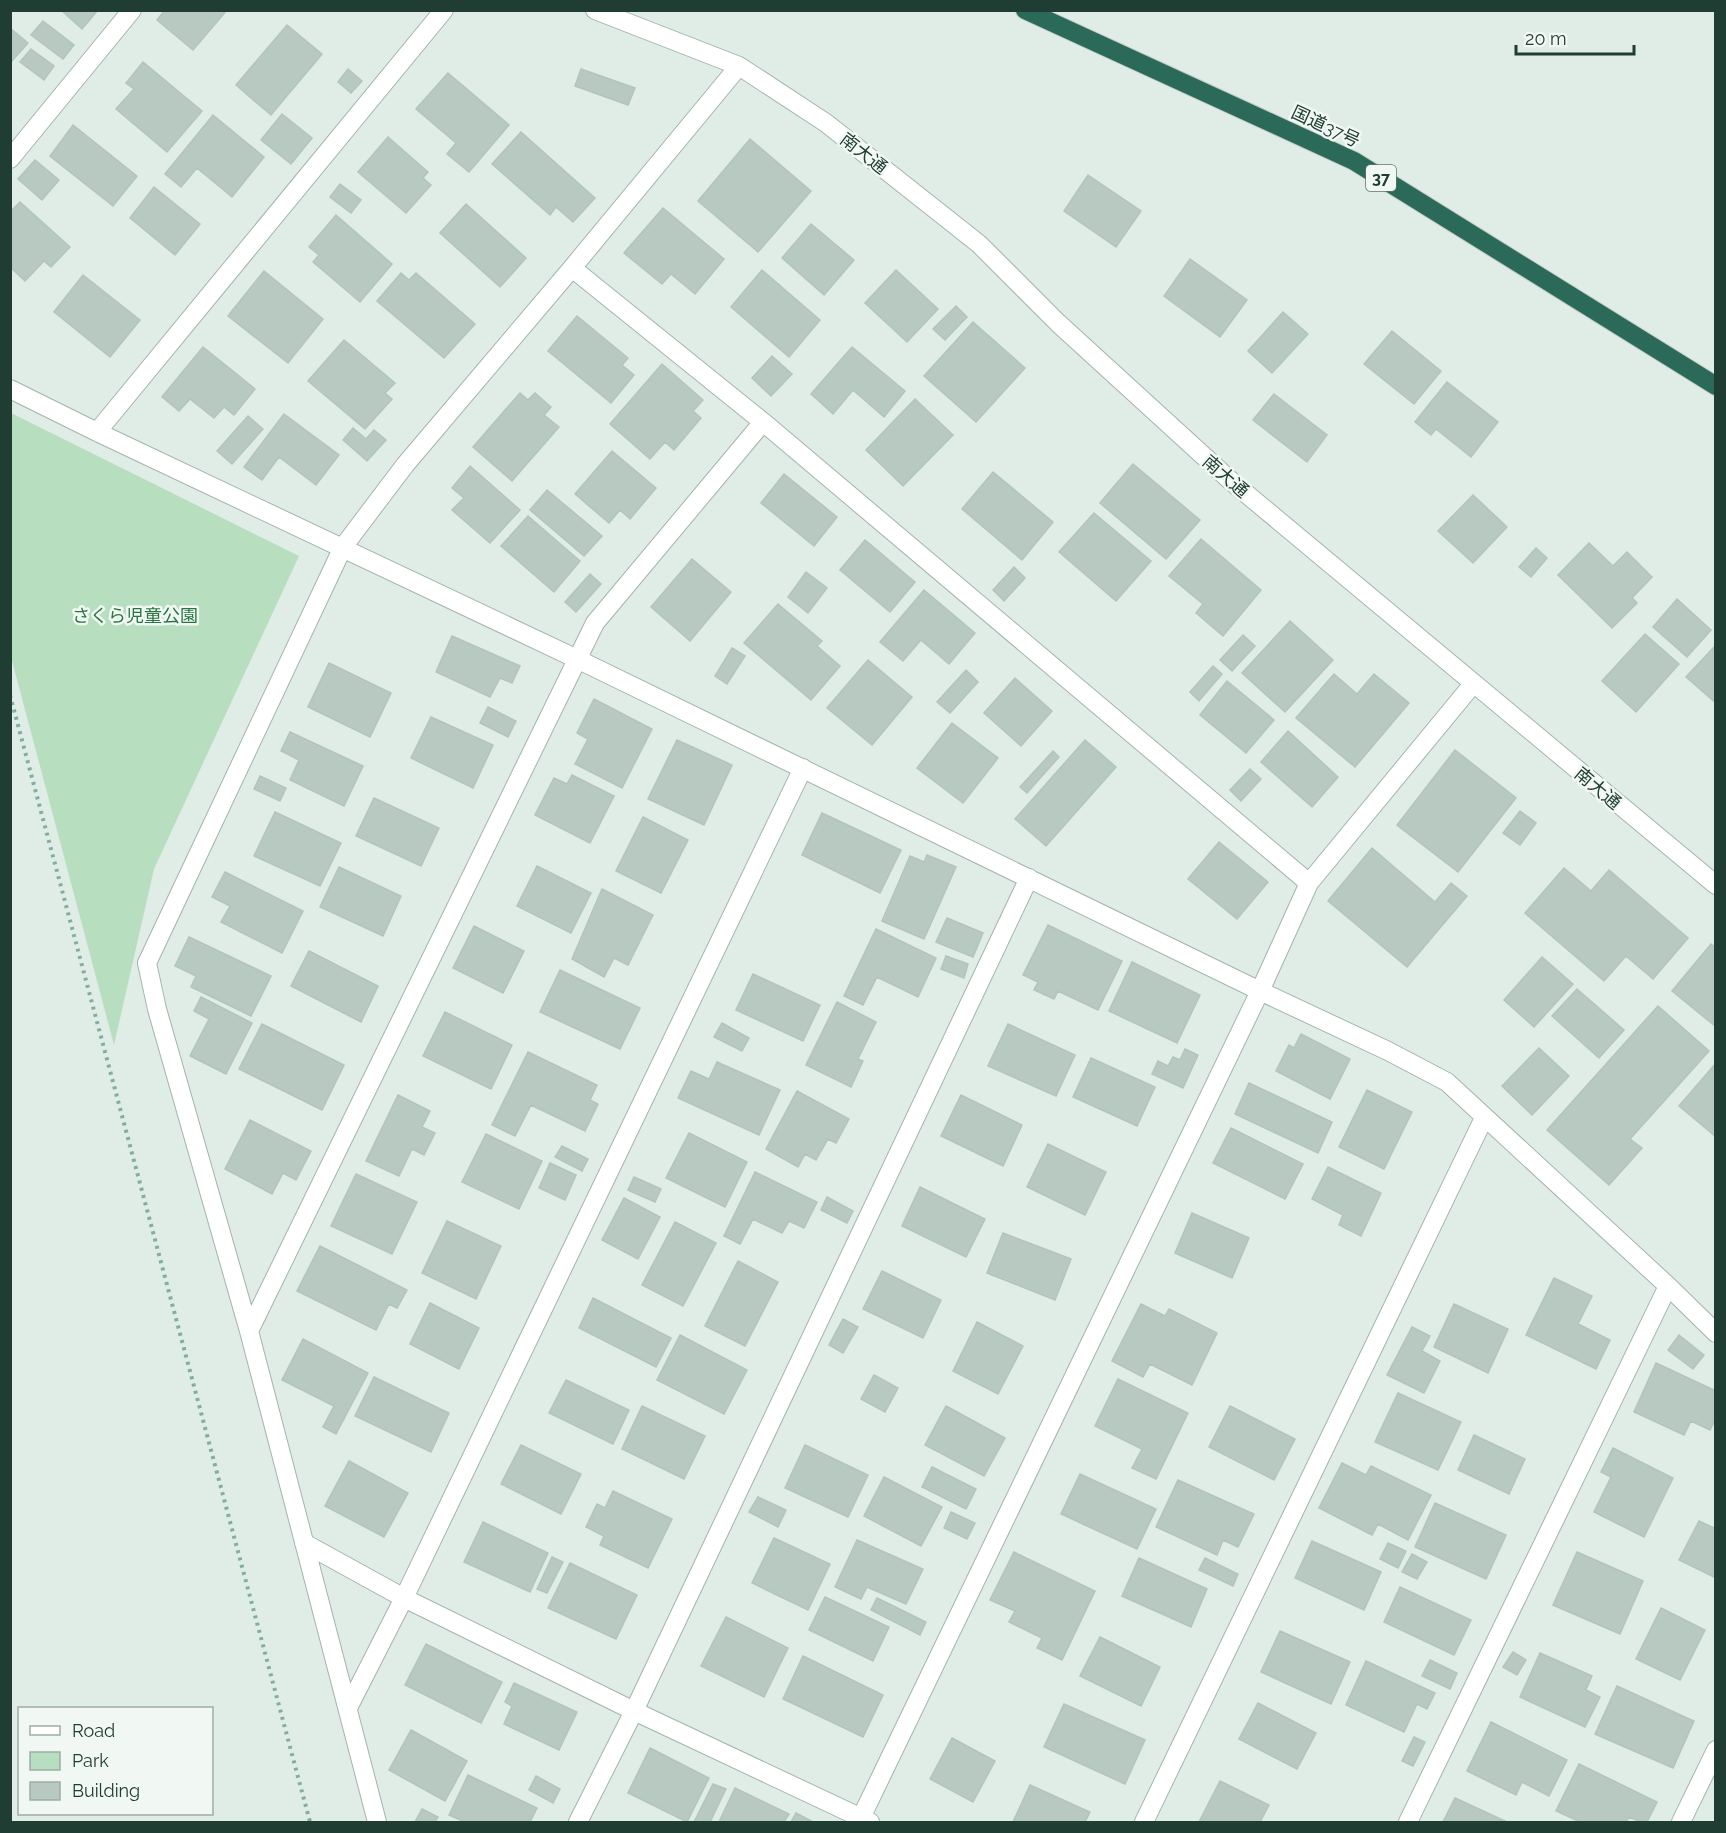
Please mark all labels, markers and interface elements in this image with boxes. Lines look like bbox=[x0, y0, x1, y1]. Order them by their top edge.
scale bar bbox=[1516, 18, 1634, 56]
text: 20 m bbox=[1525, 28, 1567, 49]
street label: 国道37号 bbox=[1288, 101, 1364, 151]
street label: 南大通 bbox=[836, 128, 892, 178]
road number: 37 bbox=[1366, 165, 1396, 191]
street label: 南大通 bbox=[1199, 450, 1253, 502]
park label: さくら児童公園 bbox=[72, 605, 198, 626]
street label: 南大通 bbox=[1571, 763, 1625, 813]
legend bbox=[18, 1707, 213, 1815]
text: Road bbox=[72, 1720, 115, 1741]
text: Park bbox=[72, 1750, 109, 1771]
text: Building bbox=[72, 1780, 140, 1801]

